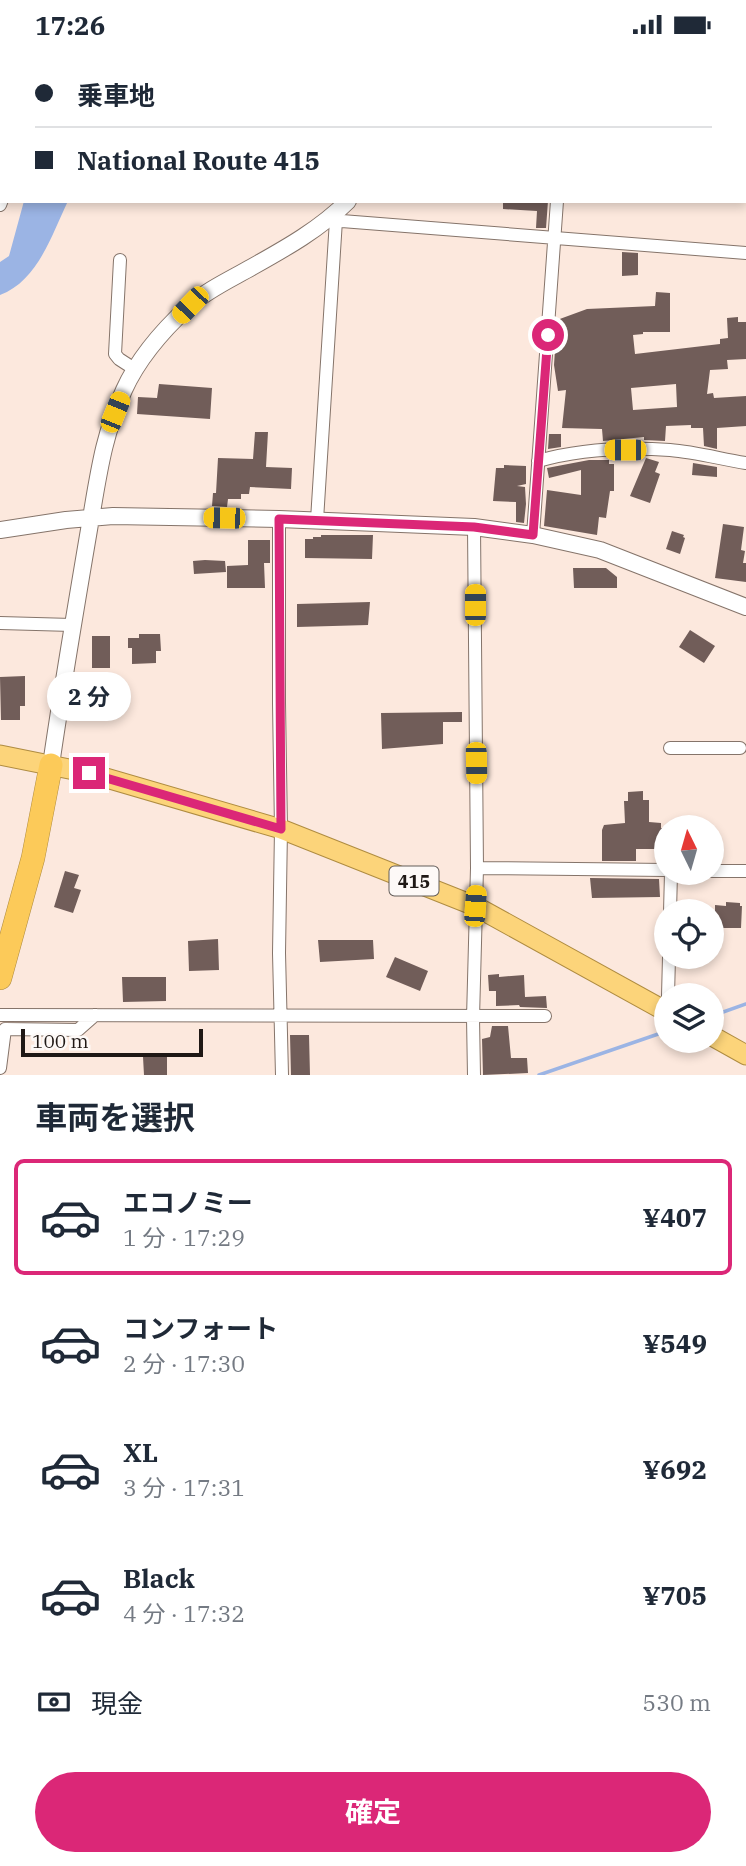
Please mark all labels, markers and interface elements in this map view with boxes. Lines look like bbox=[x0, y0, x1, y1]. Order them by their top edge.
text: 17:26 bbox=[35, 8, 105, 42]
text: 乗車地 bbox=[77, 78, 155, 112]
text: National Route 415 bbox=[77, 143, 320, 177]
car bbox=[168, 283, 213, 327]
route start bbox=[532, 319, 564, 351]
car bbox=[98, 389, 133, 435]
car bbox=[605, 440, 647, 461]
car bbox=[203, 507, 246, 529]
car bbox=[465, 584, 486, 626]
callout: 2 分 bbox=[47, 671, 131, 721]
text: 2 分 bbox=[68, 681, 110, 711]
car bbox=[466, 742, 487, 784]
route end bbox=[73, 757, 105, 789]
north arrow bbox=[654, 815, 724, 885]
map controls bbox=[654, 815, 724, 1053]
road number: 415 bbox=[390, 867, 438, 895]
car bbox=[464, 884, 487, 928]
button: locate bbox=[654, 899, 724, 969]
button: layers bbox=[654, 983, 724, 1053]
scale bar bbox=[21, 1026, 203, 1058]
text: 100 m bbox=[32, 1029, 89, 1053]
text: 車両を選択 bbox=[35, 1096, 195, 1138]
text: エコノミー bbox=[123, 1185, 253, 1219]
icon: car bbox=[39, 1186, 102, 1249]
text: ¥407 bbox=[642, 1200, 707, 1234]
text: 1 分 · 17:29 bbox=[123, 1222, 245, 1252]
text: コンフォート bbox=[123, 1311, 278, 1345]
icon: car bbox=[39, 1312, 102, 1375]
text: ¥549 bbox=[642, 1326, 707, 1360]
text: 2 分 · 17:30 bbox=[123, 1348, 245, 1378]
text: XL bbox=[123, 1435, 158, 1469]
icon: car bbox=[39, 1438, 102, 1501]
text: ¥692 bbox=[642, 1452, 707, 1486]
text: 3 分 · 17:31 bbox=[123, 1472, 245, 1502]
text: Black bbox=[123, 1561, 195, 1595]
icon: car bbox=[39, 1564, 102, 1627]
text: ¥705 bbox=[642, 1578, 707, 1612]
text: 4 分 · 17:32 bbox=[123, 1598, 245, 1628]
icon: cash bbox=[35, 1683, 73, 1721]
text: 現金 bbox=[91, 1686, 143, 1720]
text: 530 m bbox=[642, 1687, 711, 1717]
button: 確定 bbox=[35, 1772, 711, 1852]

